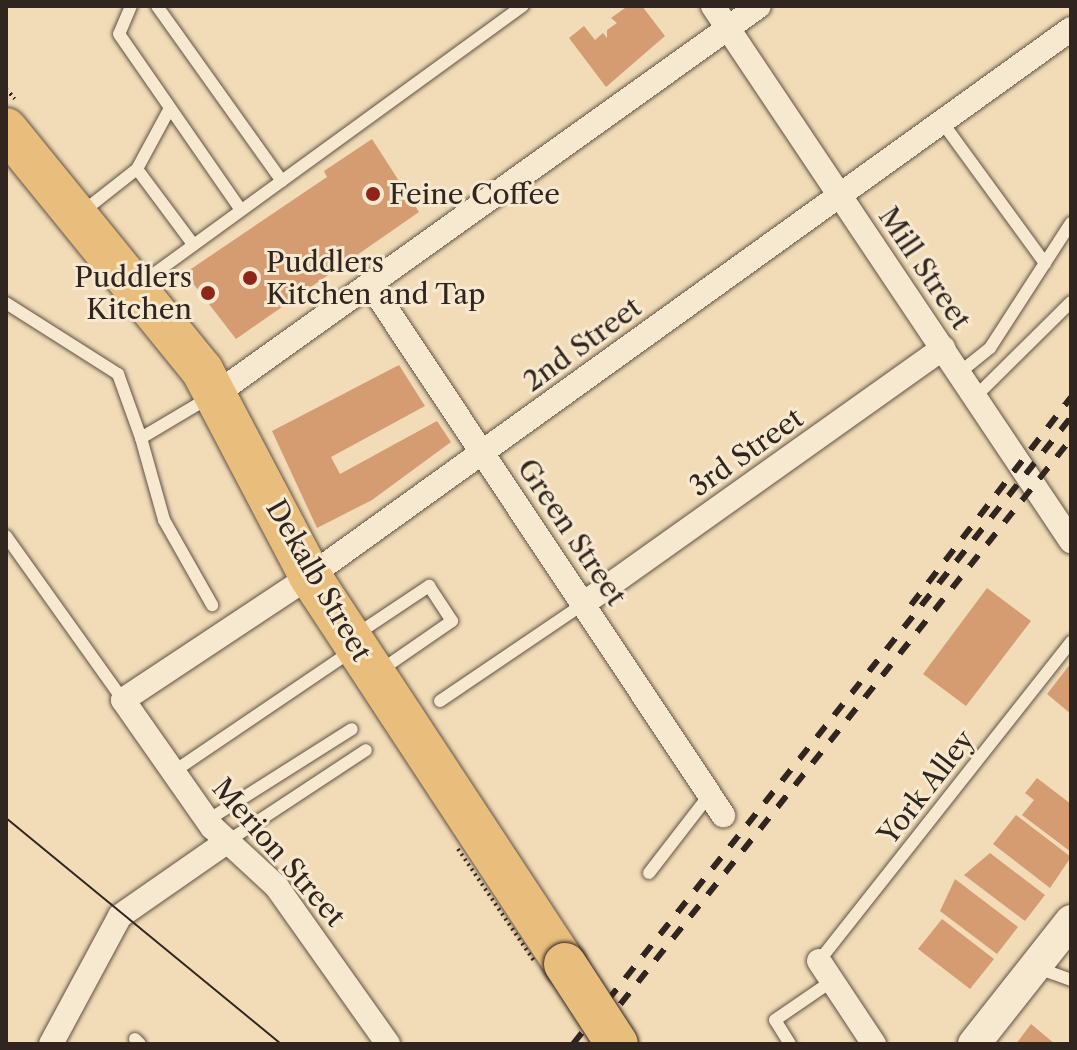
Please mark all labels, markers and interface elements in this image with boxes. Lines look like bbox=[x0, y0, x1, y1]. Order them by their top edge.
place label: Feine Coffee bbox=[389, 177, 560, 211]
marker: Feine Coffee bbox=[364, 185, 382, 203]
street label: Mill Street bbox=[872, 200, 978, 336]
place label: Puddlers Kitchen and Tap bbox=[266, 245, 486, 311]
place label: Puddlers Kitchen bbox=[74, 260, 192, 326]
marker: Puddlers Kitchen and Tap bbox=[241, 269, 259, 287]
marker: Puddlers Kitchen bbox=[199, 284, 217, 302]
street label: 2nd Street bbox=[517, 290, 647, 398]
street label: 3rd Street bbox=[683, 401, 809, 503]
street label: Green Street bbox=[511, 452, 633, 612]
street label: Dekalb Street bbox=[259, 493, 379, 667]
street label: York Alley bbox=[870, 723, 982, 851]
street label: Merion Street bbox=[206, 771, 352, 933]

